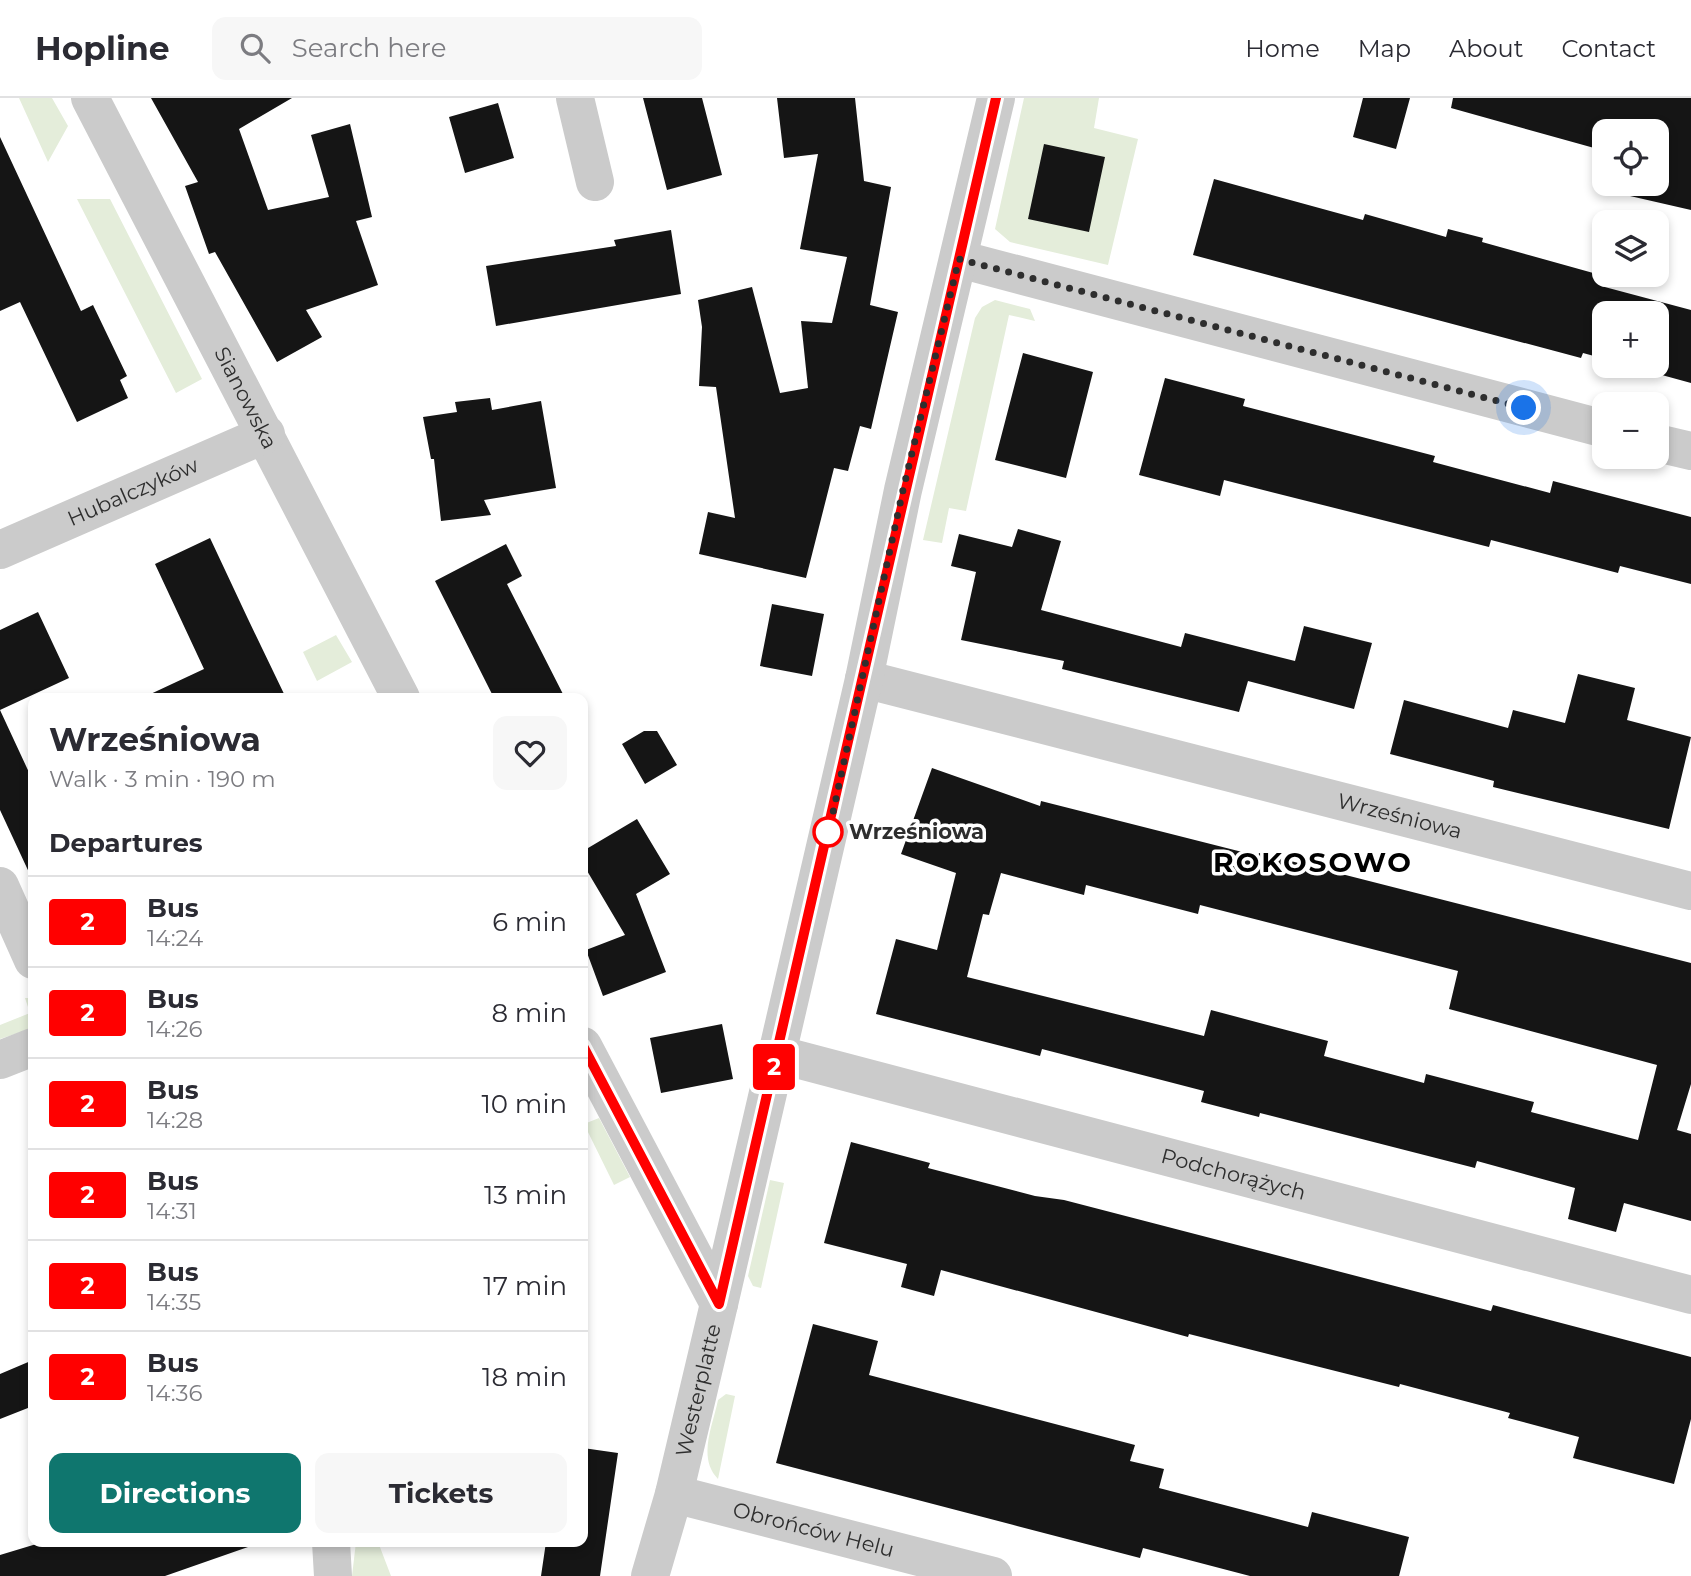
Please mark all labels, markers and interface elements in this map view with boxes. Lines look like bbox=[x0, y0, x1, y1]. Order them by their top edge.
search box bbox=[212, 17, 702, 80]
text: Hopline bbox=[35, 28, 170, 68]
icon: search bbox=[236, 29, 274, 67]
text: Search here bbox=[292, 32, 446, 64]
text: Home bbox=[1245, 34, 1320, 63]
text: Map bbox=[1358, 34, 1411, 63]
text: About bbox=[1449, 34, 1523, 63]
text: Contact bbox=[1561, 34, 1656, 63]
map controls bbox=[1592, 119, 1669, 469]
button: locate bbox=[1592, 119, 1669, 196]
button: layers bbox=[1592, 210, 1669, 287]
button: + bbox=[1592, 301, 1669, 378]
street label: Sianowska bbox=[209, 343, 283, 453]
your location bbox=[1506, 390, 1541, 425]
button: − bbox=[1592, 392, 1669, 469]
street label: Hubalczyków bbox=[63, 452, 203, 531]
button: heart bbox=[493, 716, 567, 790]
text: Wrześniowa bbox=[49, 719, 261, 759]
text: Walk · 3 min · 190 m bbox=[49, 765, 276, 793]
street label: Wrześniowa bbox=[1335, 788, 1465, 844]
marker: Wrześniowa bbox=[813, 817, 843, 847]
place label: Wrześniowa bbox=[849, 819, 984, 844]
text: Departures bbox=[49, 827, 203, 859]
district label: ROKOSOWO bbox=[1213, 845, 1413, 879]
text: Bus bbox=[147, 892, 199, 924]
text: 6 min bbox=[492, 906, 567, 938]
text: 2 bbox=[80, 907, 95, 936]
text: 14:24 bbox=[147, 924, 203, 952]
text: Bus bbox=[147, 983, 199, 1015]
text: 8 min bbox=[491, 997, 567, 1029]
text: 2 bbox=[80, 998, 95, 1027]
text: 14:26 bbox=[147, 1015, 203, 1043]
line badge: 2 bbox=[751, 1044, 797, 1090]
text: 2 bbox=[767, 1052, 781, 1081]
text: Bus bbox=[147, 1074, 199, 1106]
text: 10 min bbox=[481, 1088, 567, 1120]
text: 2 bbox=[80, 1089, 95, 1118]
text: 14:28 bbox=[147, 1106, 203, 1134]
street label: Podchorążych bbox=[1159, 1143, 1309, 1205]
text: Bus bbox=[147, 1165, 199, 1197]
text: 13 min bbox=[484, 1179, 567, 1211]
text: 2 bbox=[80, 1180, 95, 1209]
text: 14:31 bbox=[147, 1197, 197, 1225]
text: Bus bbox=[147, 1256, 199, 1288]
text: 17 min bbox=[483, 1270, 567, 1302]
text: 2 bbox=[80, 1271, 95, 1300]
text: 14:35 bbox=[147, 1288, 201, 1316]
street label: Westerplatte bbox=[670, 1321, 726, 1459]
text: Bus bbox=[147, 1347, 199, 1379]
text: 18 min bbox=[482, 1361, 567, 1393]
text: 2 bbox=[80, 1362, 95, 1391]
text: 14:36 bbox=[147, 1379, 203, 1407]
button: Directions bbox=[49, 1453, 301, 1533]
button: Tickets bbox=[315, 1453, 567, 1533]
street label: Obrońców Helu bbox=[730, 1497, 897, 1562]

